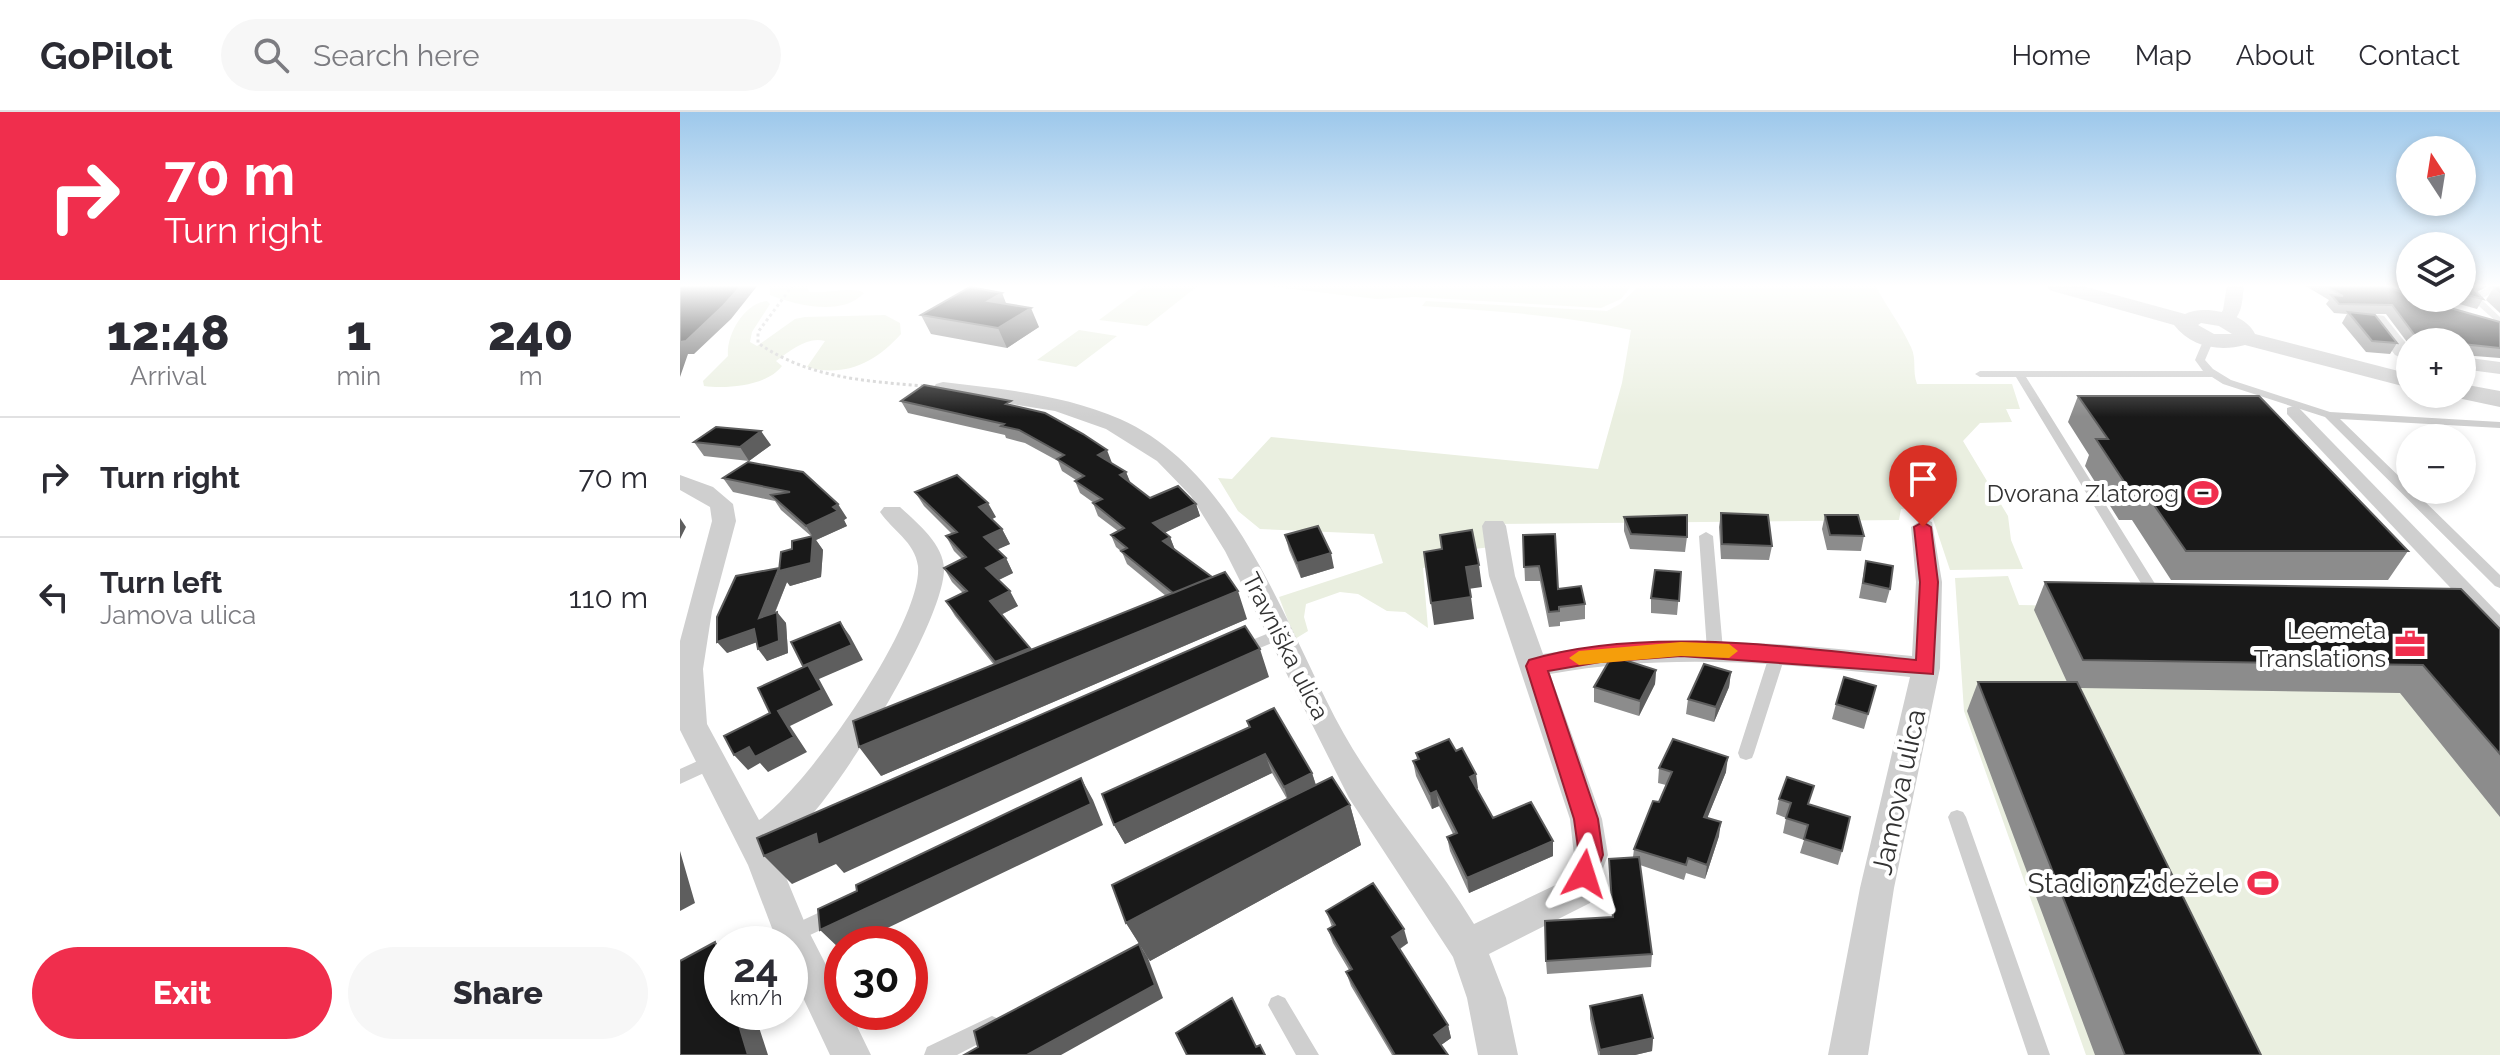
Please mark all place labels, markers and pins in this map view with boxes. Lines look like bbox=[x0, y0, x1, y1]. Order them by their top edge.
pin bbox=[1889, 445, 1957, 527]
sports icon: Dvorana Zlatorog bbox=[2186, 476, 2220, 510]
place label: Dvorana Zlatorog bbox=[1987, 479, 2179, 508]
place label: Leemeta Translations bbox=[2254, 616, 2386, 673]
office icon: Leemeta Translations bbox=[2393, 627, 2427, 661]
sports icon: Stadion z'dežele bbox=[2246, 866, 2280, 900]
place label: Stadion z'dežele bbox=[2028, 867, 2239, 900]

